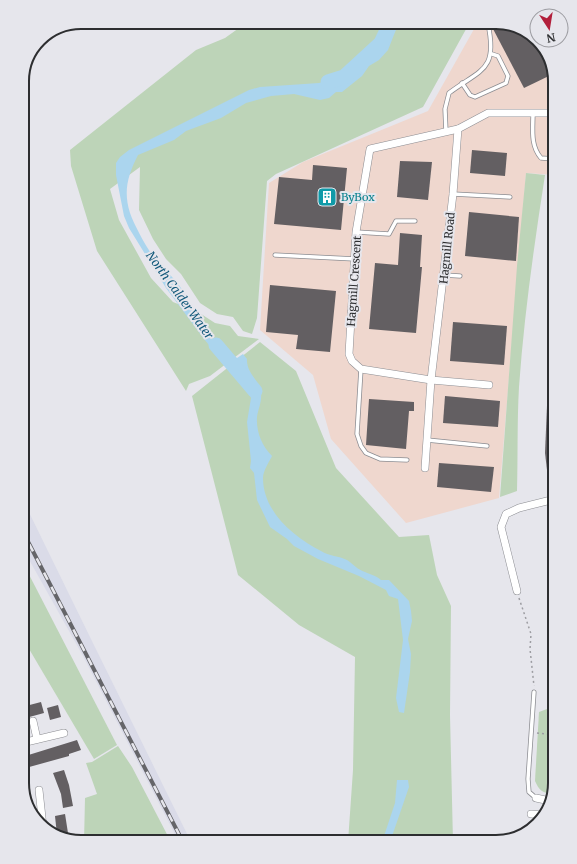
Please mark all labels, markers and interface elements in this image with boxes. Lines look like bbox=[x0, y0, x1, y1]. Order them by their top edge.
north arrow bbox=[529, 8, 569, 48]
text: N bbox=[545, 30, 557, 46]
building icon: ByBox bbox=[316, 186, 338, 208]
place label: ByBox bbox=[341, 190, 375, 204]
street label: Hagmill Road bbox=[436, 211, 458, 285]
street label: Hagmill Crescent bbox=[344, 234, 364, 327]
water label: North Calder Water bbox=[143, 248, 217, 343]

